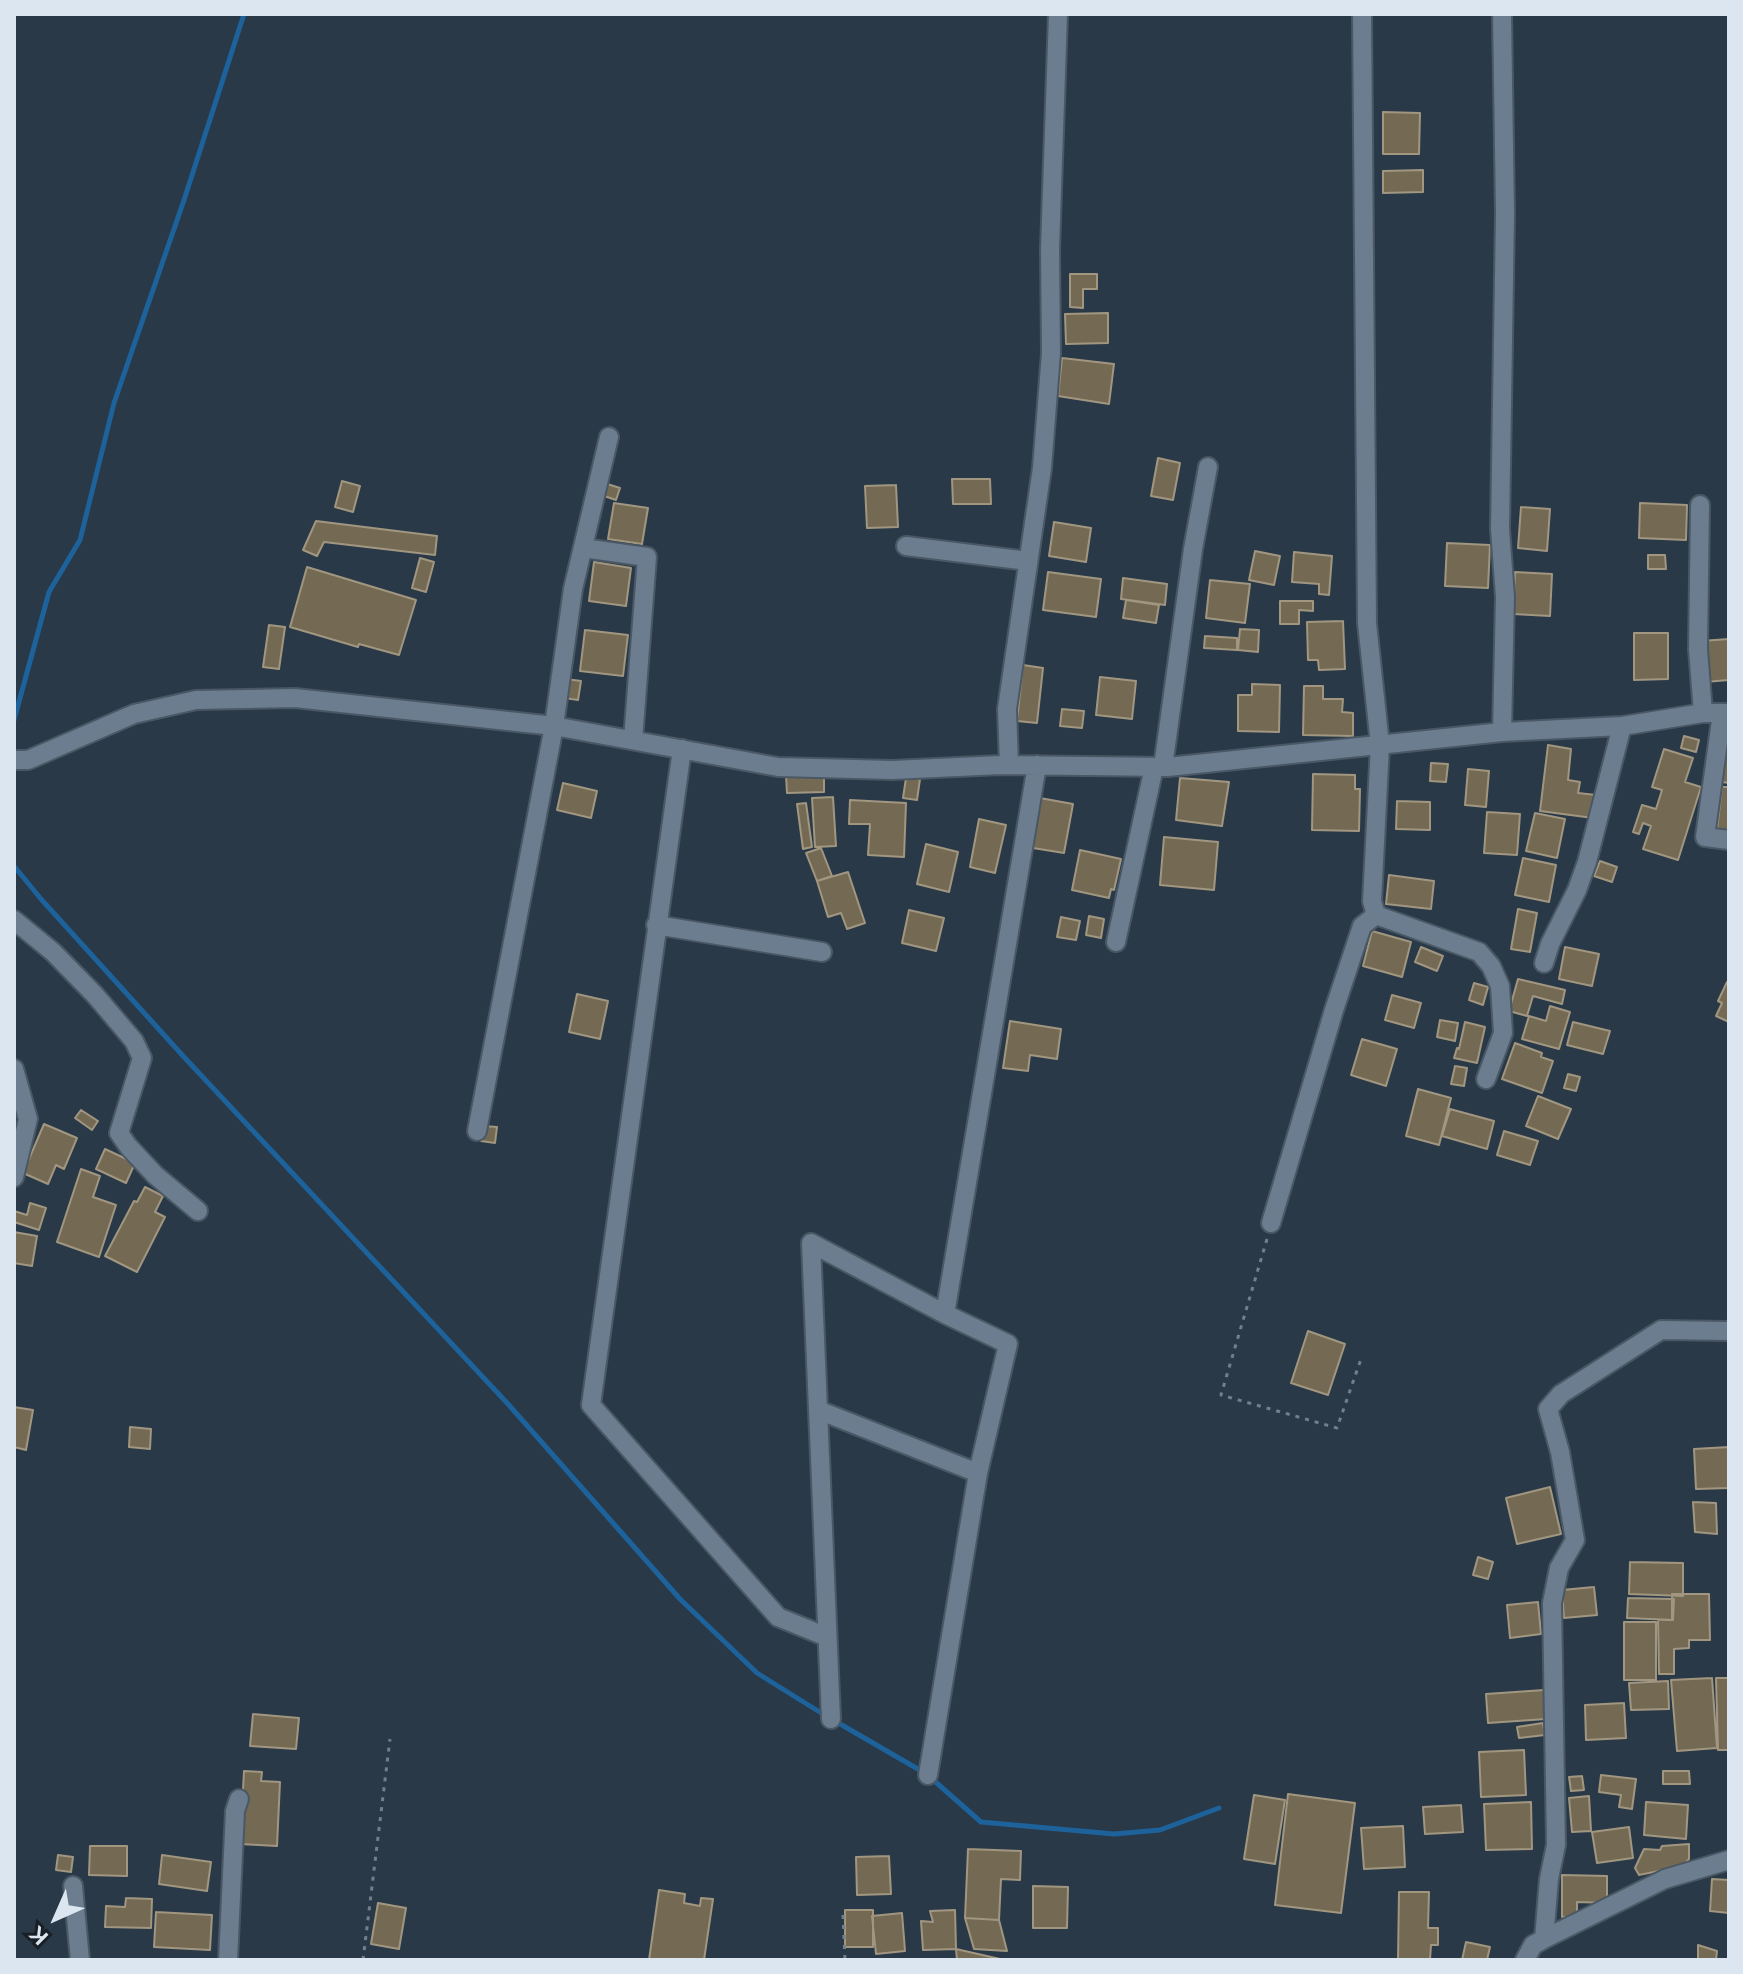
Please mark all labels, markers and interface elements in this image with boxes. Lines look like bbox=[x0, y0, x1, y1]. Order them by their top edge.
north arrow bbox=[16, 1878, 96, 1958]
text: K bbox=[24, 1921, 53, 1950]

